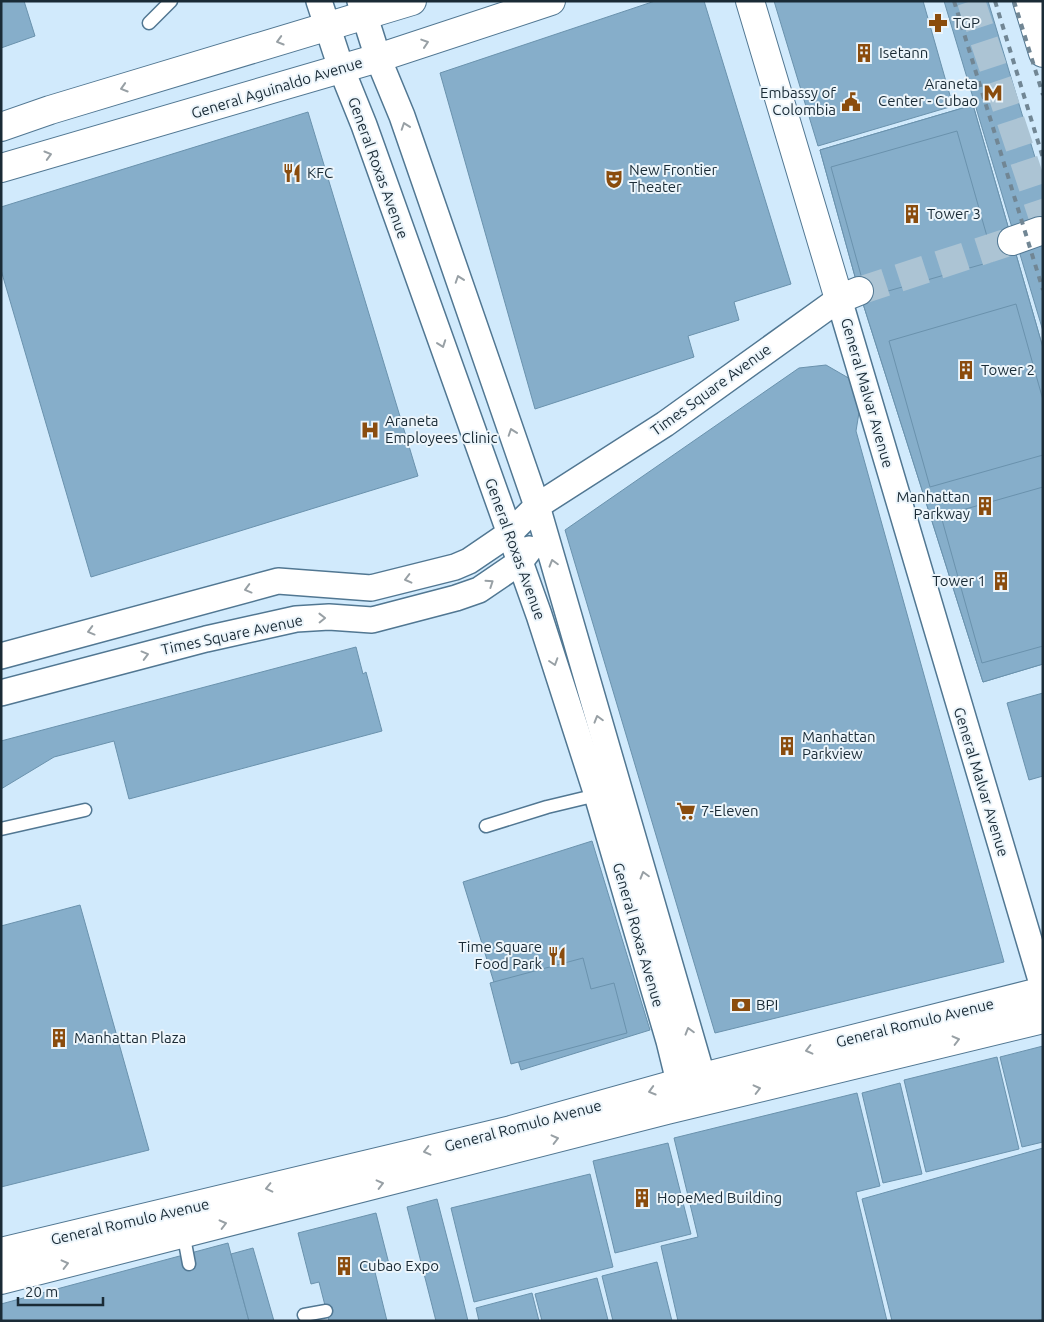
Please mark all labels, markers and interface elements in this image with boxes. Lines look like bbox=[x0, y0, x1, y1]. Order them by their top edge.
pharmacy icon: TGP bbox=[927, 12, 949, 34]
place label: TGP bbox=[953, 14, 980, 31]
one-way arrow bbox=[276, 36, 284, 46]
one-way arrow bbox=[420, 39, 428, 49]
building icon: Isetann bbox=[853, 42, 875, 64]
place label: Isetann bbox=[879, 44, 928, 61]
street label: General Aguinaldo Avenue bbox=[189, 53, 365, 122]
place label: Araneta Center - Cubao bbox=[878, 75, 978, 109]
one-way arrow bbox=[121, 82, 129, 92]
metro station icon: Araneta Center - Cubao bbox=[982, 82, 1004, 104]
place label: Embassy of Colombia bbox=[760, 84, 836, 118]
public building icon: Embassy of Colombia bbox=[840, 91, 862, 113]
street label: General Roxas Avenue bbox=[345, 95, 412, 241]
one-way arrow bbox=[401, 122, 411, 130]
one-way arrow bbox=[43, 150, 52, 160]
place label: New Frontier Theater bbox=[629, 161, 718, 195]
restaurant icon: KFC bbox=[281, 162, 303, 184]
place label: KFC bbox=[307, 164, 333, 181]
theatre icon: New Frontier Theater bbox=[603, 168, 625, 190]
building icon: Tower 3 bbox=[901, 203, 923, 225]
place label: Tower 3 bbox=[927, 205, 981, 222]
one-way arrow bbox=[454, 275, 464, 284]
street label: General Malvar Avenue bbox=[838, 316, 897, 470]
one-way arrow bbox=[436, 339, 446, 348]
street label: Times Square Avenue bbox=[647, 340, 774, 439]
building icon: Tower 2 bbox=[955, 359, 977, 381]
place label: Tower 2 bbox=[981, 361, 1035, 378]
place label: Araneta Employees Clinic bbox=[385, 412, 497, 446]
hospital icon: Araneta Employees Clinic bbox=[359, 419, 381, 441]
one-way arrow bbox=[508, 429, 518, 437]
street label: General Roxas Avenue bbox=[482, 476, 549, 622]
place label: Manhattan Parkway bbox=[896, 488, 970, 522]
building icon: Manhattan Parkway bbox=[974, 495, 996, 517]
one-way arrow bbox=[549, 559, 559, 567]
building icon: Tower 1 bbox=[990, 570, 1012, 592]
place label: Tower 1 bbox=[932, 572, 986, 589]
one-way arrow bbox=[404, 573, 412, 583]
one-way arrow bbox=[484, 580, 493, 589]
one-way arrow bbox=[244, 583, 252, 593]
street label: Times Square Avenue bbox=[160, 611, 304, 658]
one-way arrow bbox=[319, 613, 327, 623]
one-way arrow bbox=[88, 626, 96, 636]
one-way arrow bbox=[140, 650, 148, 660]
one-way arrow bbox=[548, 657, 558, 665]
street label: General Malvar Avenue bbox=[951, 705, 1012, 859]
one-way arrow bbox=[594, 715, 604, 724]
place label: Manhattan Parkview bbox=[802, 728, 876, 762]
building icon: Manhattan Parkview bbox=[776, 735, 798, 757]
supermarket icon: 7-Eleven bbox=[675, 800, 697, 822]
place label: 7-Eleven bbox=[701, 802, 759, 819]
street label: General Roxas Avenue bbox=[610, 861, 667, 1009]
one-way arrow bbox=[639, 871, 649, 880]
place label: Time Square Food Park bbox=[458, 938, 542, 972]
restaurant icon: Time Square Food Park bbox=[546, 945, 568, 967]
bank icon: BPI bbox=[730, 994, 752, 1016]
street label: General Romulo Avenue bbox=[834, 995, 996, 1050]
place label: BPI bbox=[756, 996, 778, 1013]
building icon: Manhattan Plaza bbox=[48, 1027, 70, 1049]
one-way arrow bbox=[684, 1028, 694, 1036]
place label: Manhattan Plaza bbox=[74, 1029, 186, 1046]
one-way arrow bbox=[952, 1036, 960, 1046]
one-way arrow bbox=[805, 1045, 814, 1055]
one-way arrow bbox=[752, 1084, 761, 1095]
one-way arrow bbox=[647, 1085, 656, 1096]
street label: General Romulo Avenue bbox=[442, 1096, 603, 1155]
one-way arrow bbox=[550, 1134, 559, 1145]
one-way arrow bbox=[422, 1145, 431, 1156]
one-way arrow bbox=[376, 1179, 385, 1190]
one-way arrow bbox=[264, 1182, 273, 1193]
building icon: HopeMed Building bbox=[631, 1187, 653, 1209]
place label: HopeMed Building bbox=[657, 1189, 782, 1206]
street label: General Romulo Avenue bbox=[49, 1195, 211, 1248]
one-way arrow bbox=[219, 1219, 228, 1230]
building icon: Cubao Expo bbox=[333, 1255, 355, 1277]
place label: Cubao Expo bbox=[359, 1257, 439, 1274]
one-way arrow bbox=[61, 1259, 70, 1270]
scale bar bbox=[18, 1274, 102, 1306]
text: 20 m bbox=[25, 1283, 58, 1300]

